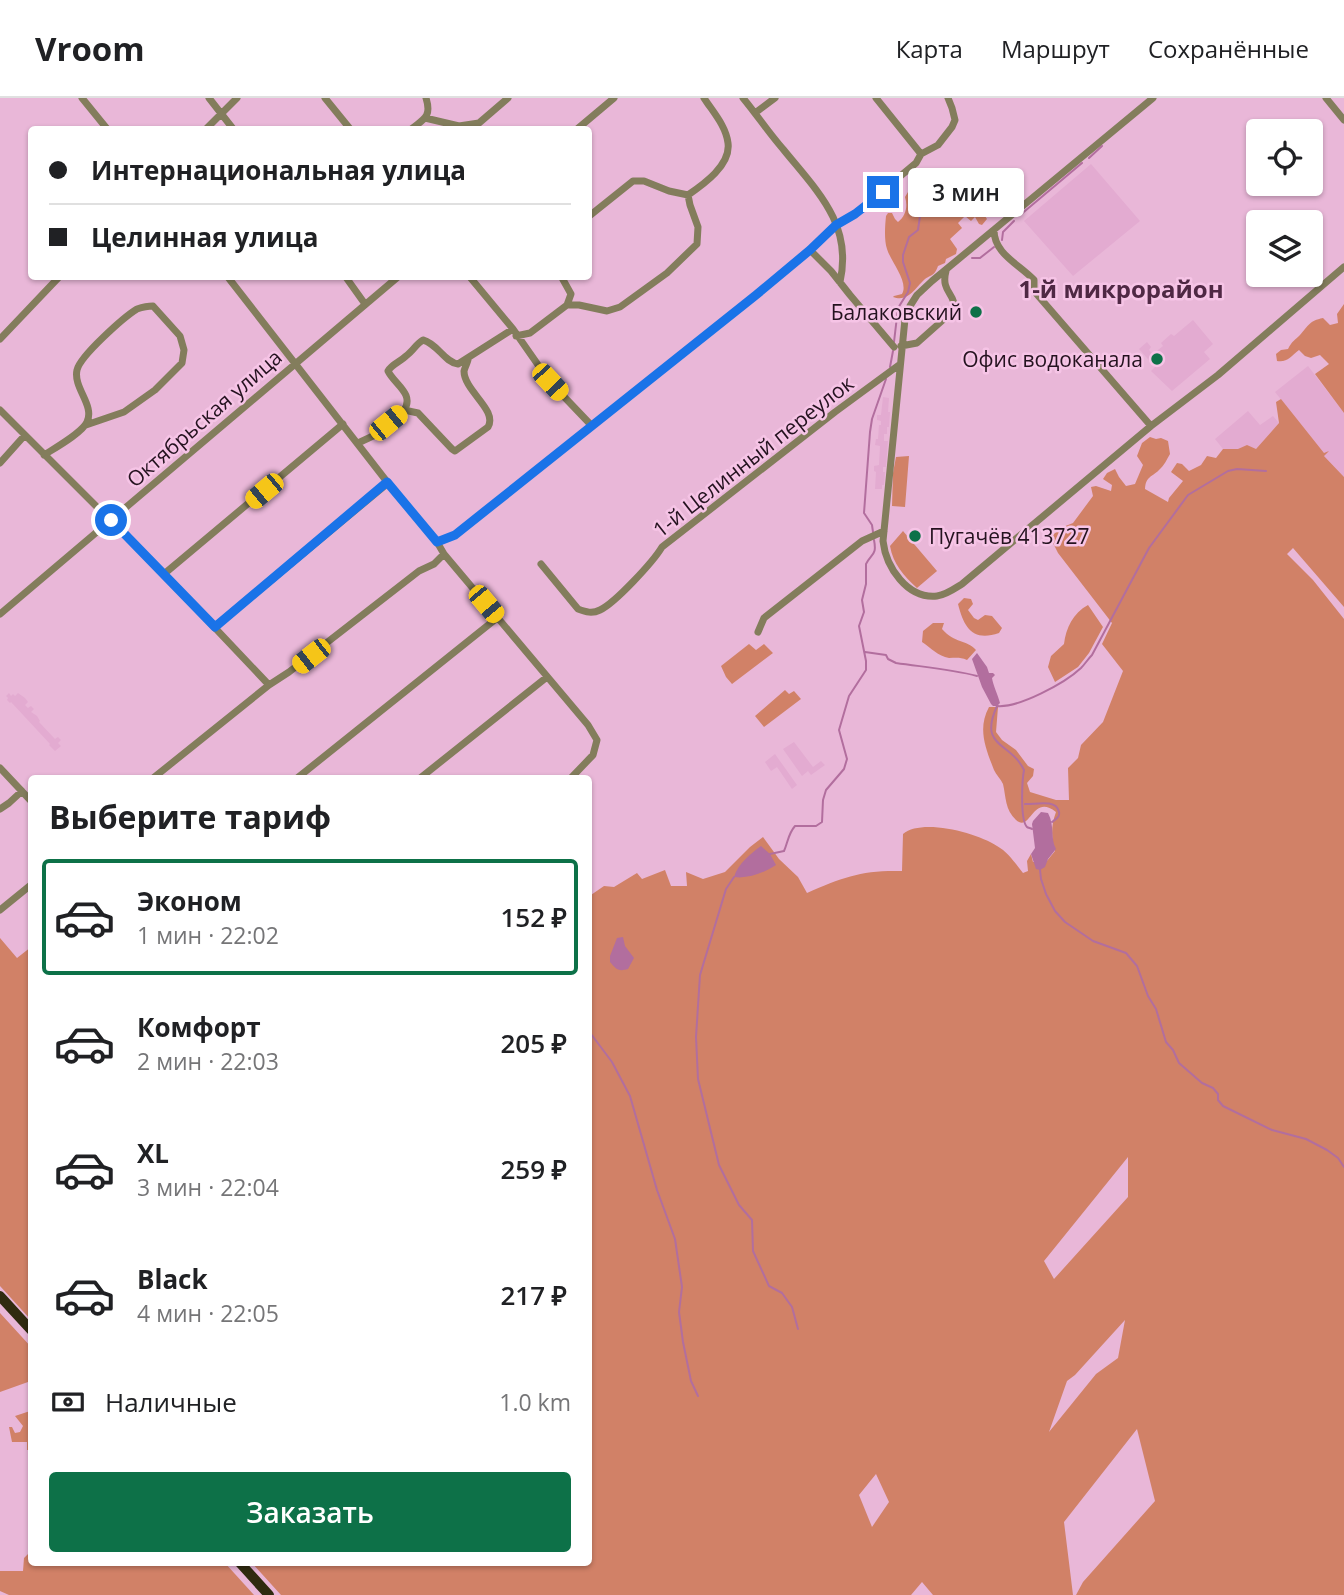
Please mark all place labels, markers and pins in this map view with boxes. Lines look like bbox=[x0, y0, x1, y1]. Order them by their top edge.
place label: Балаковский bbox=[831, 298, 962, 326]
marker: Балаковский bbox=[968, 304, 984, 320]
place label: Офис водоканала bbox=[962, 345, 1143, 373]
marker: Офис водоканала bbox=[1149, 351, 1165, 367]
place label: Пугачёв 413727 bbox=[929, 522, 1090, 550]
marker: Пугачёв 413727 bbox=[907, 528, 923, 544]

